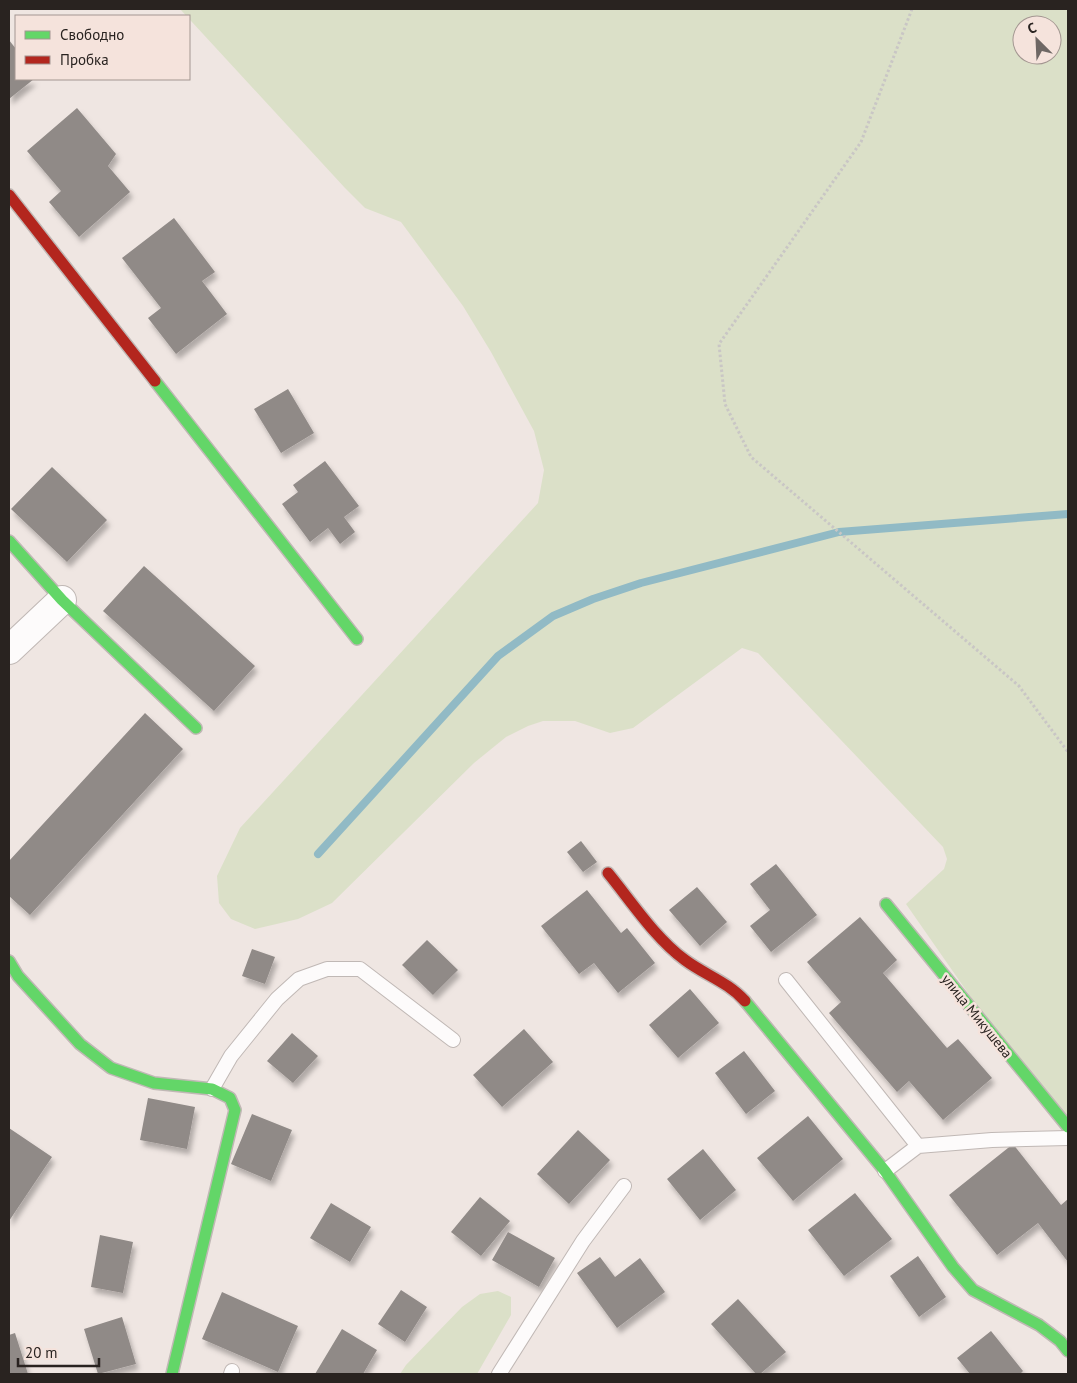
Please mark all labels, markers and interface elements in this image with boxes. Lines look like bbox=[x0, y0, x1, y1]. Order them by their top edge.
legend bbox=[15, 15, 190, 80]
north arrow bbox=[1012, 15, 1062, 65]
text: С bbox=[1024, 18, 1039, 38]
text: Свободно bbox=[60, 25, 124, 44]
text: Пробка bbox=[60, 50, 109, 69]
street label: улица Микушева bbox=[938, 970, 1016, 1062]
scale bar bbox=[18, 1336, 99, 1368]
text: 20 m bbox=[25, 1343, 58, 1362]

